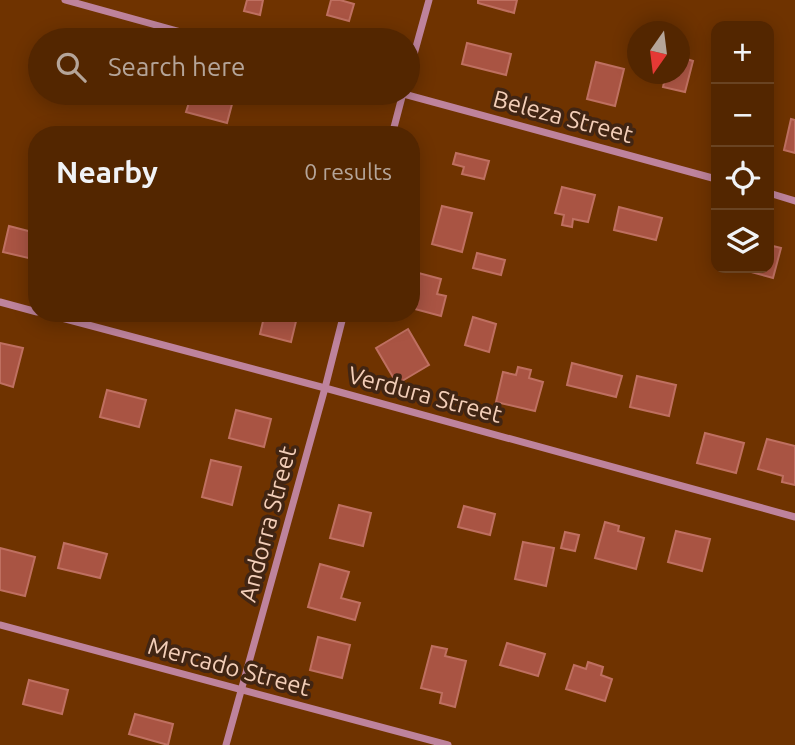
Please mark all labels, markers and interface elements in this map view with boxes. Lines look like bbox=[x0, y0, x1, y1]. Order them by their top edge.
north arrow bbox=[627, 21, 690, 84]
map controls bbox=[711, 21, 774, 273]
button: + bbox=[711, 21, 774, 84]
search box bbox=[28, 28, 420, 105]
icon: search bbox=[52, 48, 90, 86]
text: Search here bbox=[108, 52, 245, 81]
button: − bbox=[711, 84, 774, 147]
street label: Beleza Street bbox=[490, 85, 637, 148]
button: locate bbox=[711, 147, 774, 210]
text: Nearby bbox=[56, 155, 158, 189]
text: 0 results bbox=[304, 159, 392, 184]
button: layers bbox=[711, 210, 774, 273]
street label: Verdura Street bbox=[345, 361, 506, 428]
street label: Andorra Street bbox=[234, 442, 301, 605]
street label: Mercado Street bbox=[145, 632, 314, 701]

